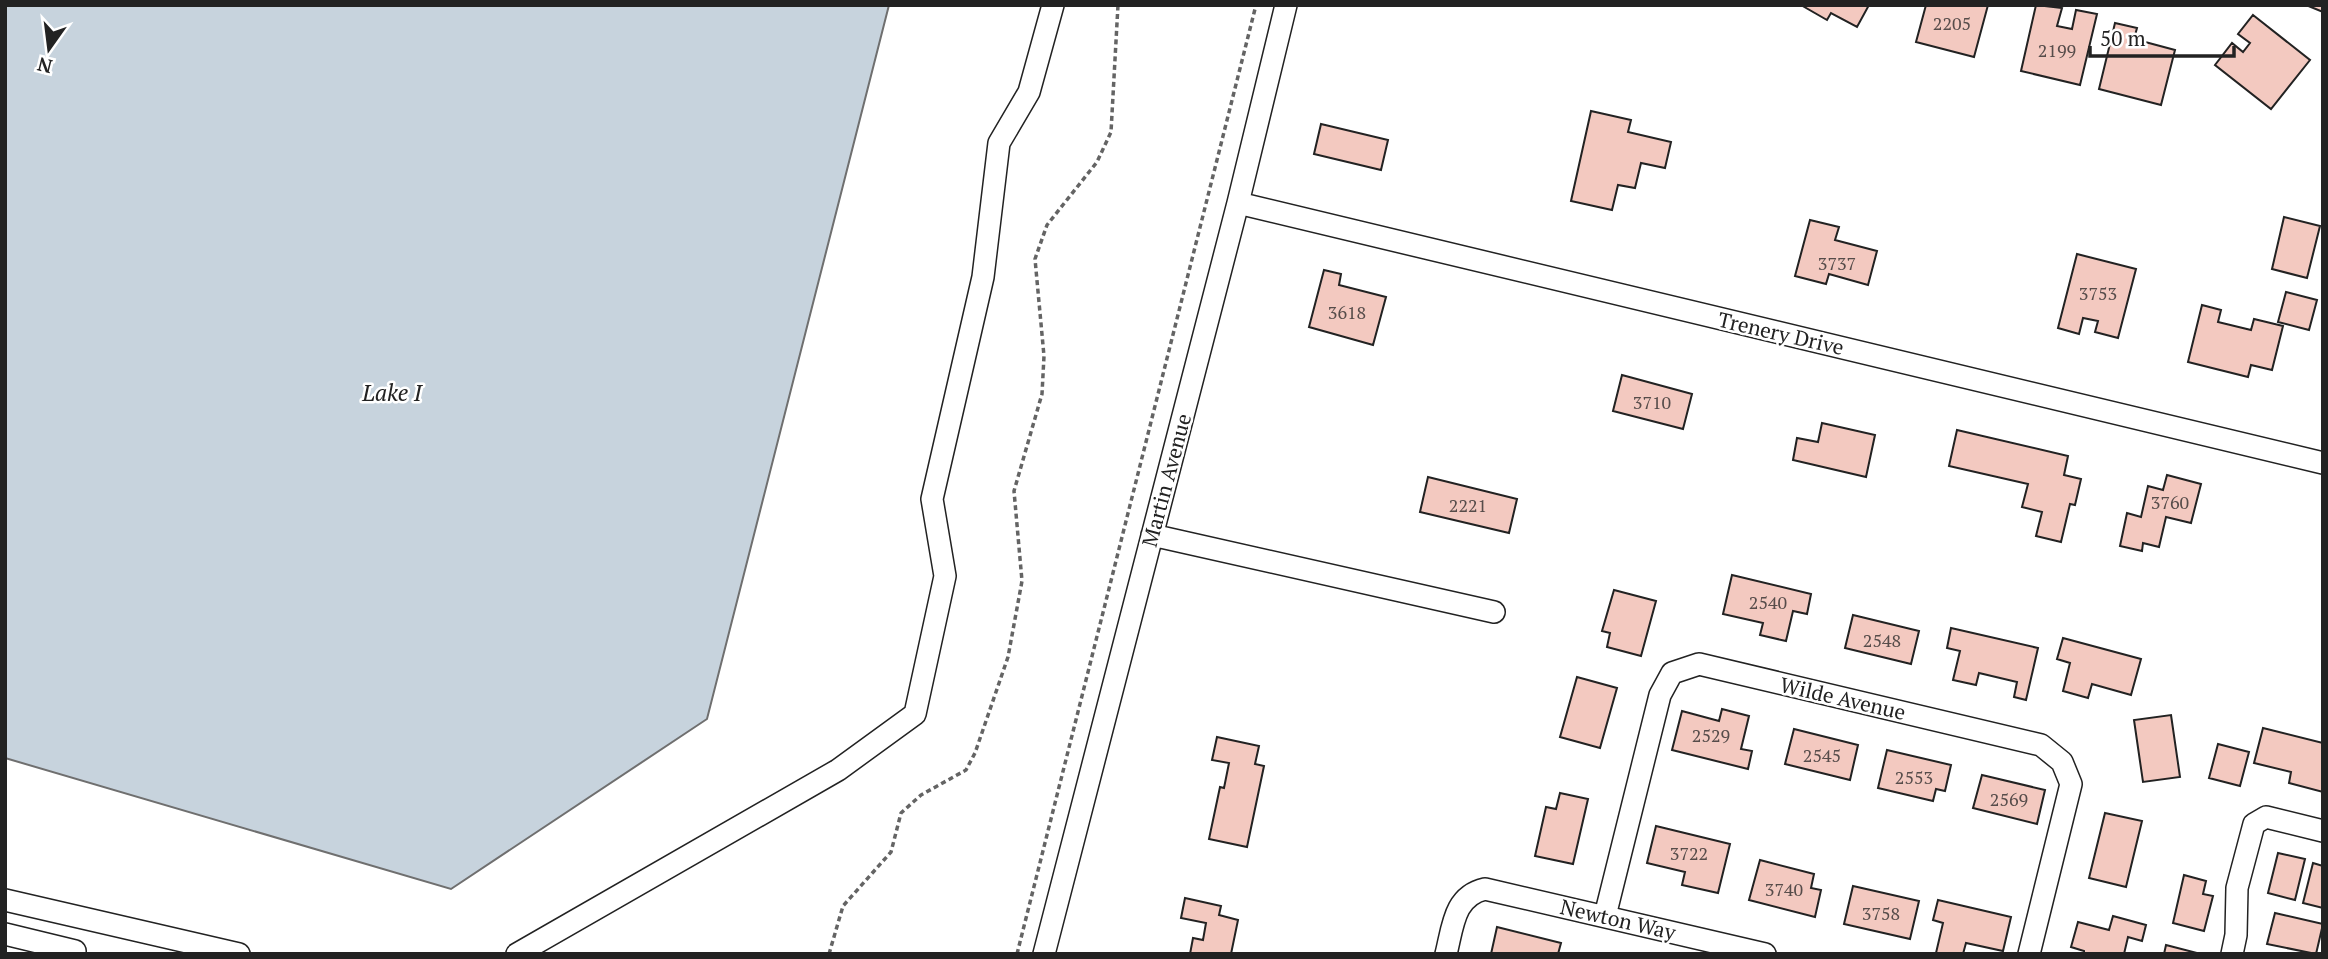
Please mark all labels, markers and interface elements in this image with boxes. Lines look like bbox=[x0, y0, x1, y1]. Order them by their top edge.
house number: 2205 bbox=[1933, 11, 1971, 35]
north arrow bbox=[14, 14, 84, 84]
scale bar bbox=[2090, 14, 2234, 58]
text: 50 m bbox=[2100, 24, 2146, 52]
house number: 2199 bbox=[2038, 38, 2076, 62]
text: N bbox=[34, 52, 55, 80]
house number: 3737 bbox=[1818, 251, 1856, 275]
house number: 3753 bbox=[2079, 281, 2117, 305]
house number: 3618 bbox=[1328, 300, 1366, 324]
street label: Trenery Drive bbox=[1715, 305, 1847, 361]
water label: Lake I bbox=[361, 377, 424, 408]
house number: 3710 bbox=[1633, 390, 1671, 414]
street label: Martin Avenue bbox=[1135, 410, 1197, 550]
house number: 3760 bbox=[2151, 490, 2189, 514]
house number: 2221 bbox=[1449, 493, 1487, 517]
house number: 2540 bbox=[1749, 590, 1787, 614]
house number: 2548 bbox=[1863, 628, 1901, 652]
street label: Wilde Avenue bbox=[1778, 670, 1908, 726]
house number: 2529 bbox=[1692, 723, 1730, 747]
house number: 2545 bbox=[1803, 743, 1841, 767]
house number: 2553 bbox=[1895, 765, 1933, 789]
house number: 2569 bbox=[1990, 787, 2028, 811]
house number: 3722 bbox=[1670, 841, 1708, 865]
house number: 3740 bbox=[1765, 877, 1803, 901]
street label: Newton Way bbox=[1558, 892, 1679, 946]
house number: 3758 bbox=[1862, 901, 1900, 925]

